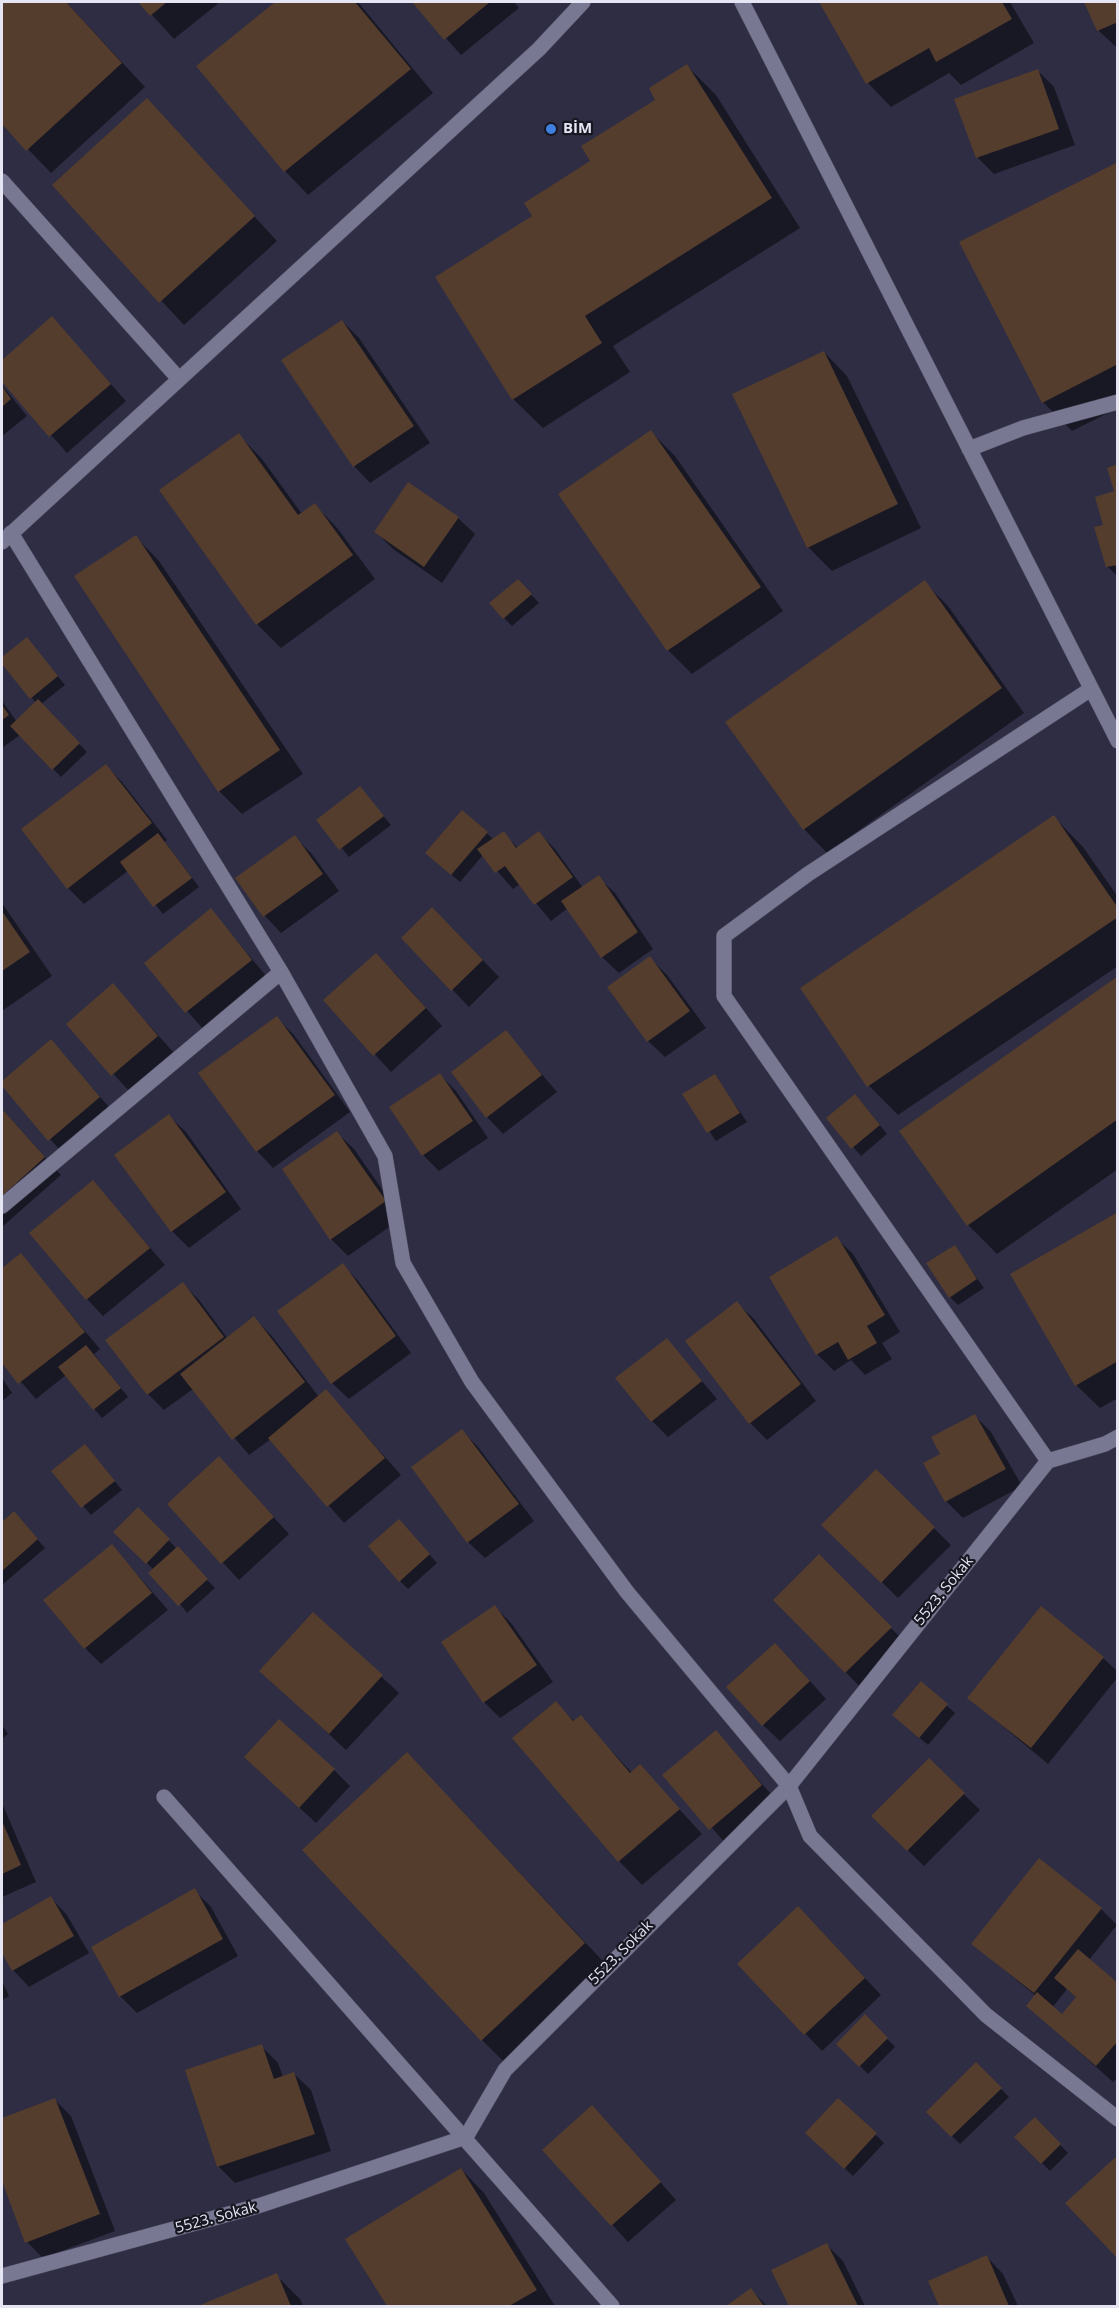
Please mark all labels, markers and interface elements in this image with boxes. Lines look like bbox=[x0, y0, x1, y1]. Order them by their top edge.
place label: BİM bbox=[563, 120, 592, 138]
marker: BİM bbox=[544, 122, 558, 136]
street label: 5523. Sokak bbox=[911, 1553, 977, 1629]
street label: 5523. Sokak bbox=[585, 1917, 657, 1989]
street label: 5523. Sokak bbox=[173, 2199, 259, 2237]

